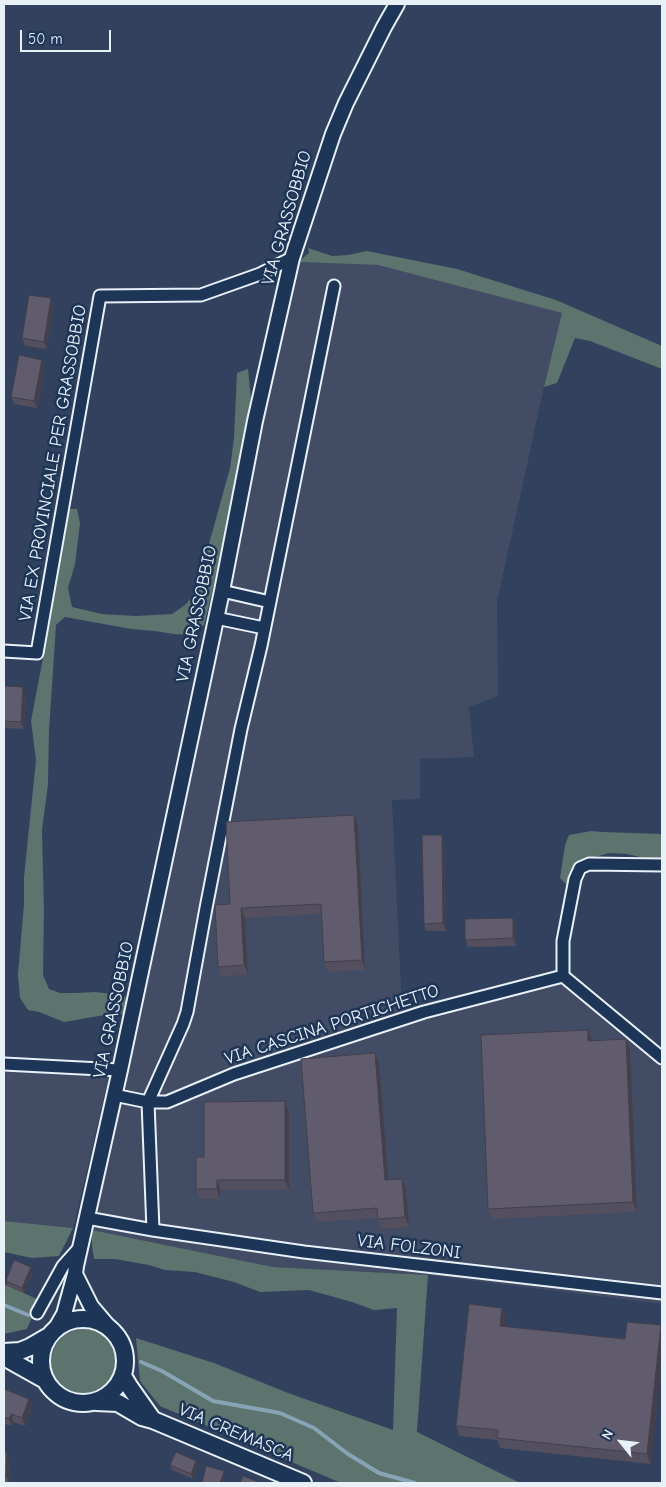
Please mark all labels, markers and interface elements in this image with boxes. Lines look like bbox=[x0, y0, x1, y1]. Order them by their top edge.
scale bar bbox=[22, 20, 114, 52]
text: 50 m bbox=[28, 30, 63, 48]
street label: VIA GRASSOBBIO bbox=[257, 148, 317, 288]
street label: VIA EX PROVINCIALE PER GRASSOBBIO bbox=[14, 303, 92, 623]
street label: VIA GRASSOBBIO bbox=[172, 544, 222, 684]
street label: VIA GRASSOBBIO bbox=[89, 940, 139, 1080]
street label: VIA CASCINA PORTICHETTO bbox=[222, 980, 442, 1070]
street label: VIA FOLZONI bbox=[356, 1230, 462, 1264]
street label: VIA CREMASCA bbox=[175, 1399, 297, 1467]
north arrow bbox=[596, 1417, 646, 1467]
text: N bbox=[598, 1426, 617, 1443]

